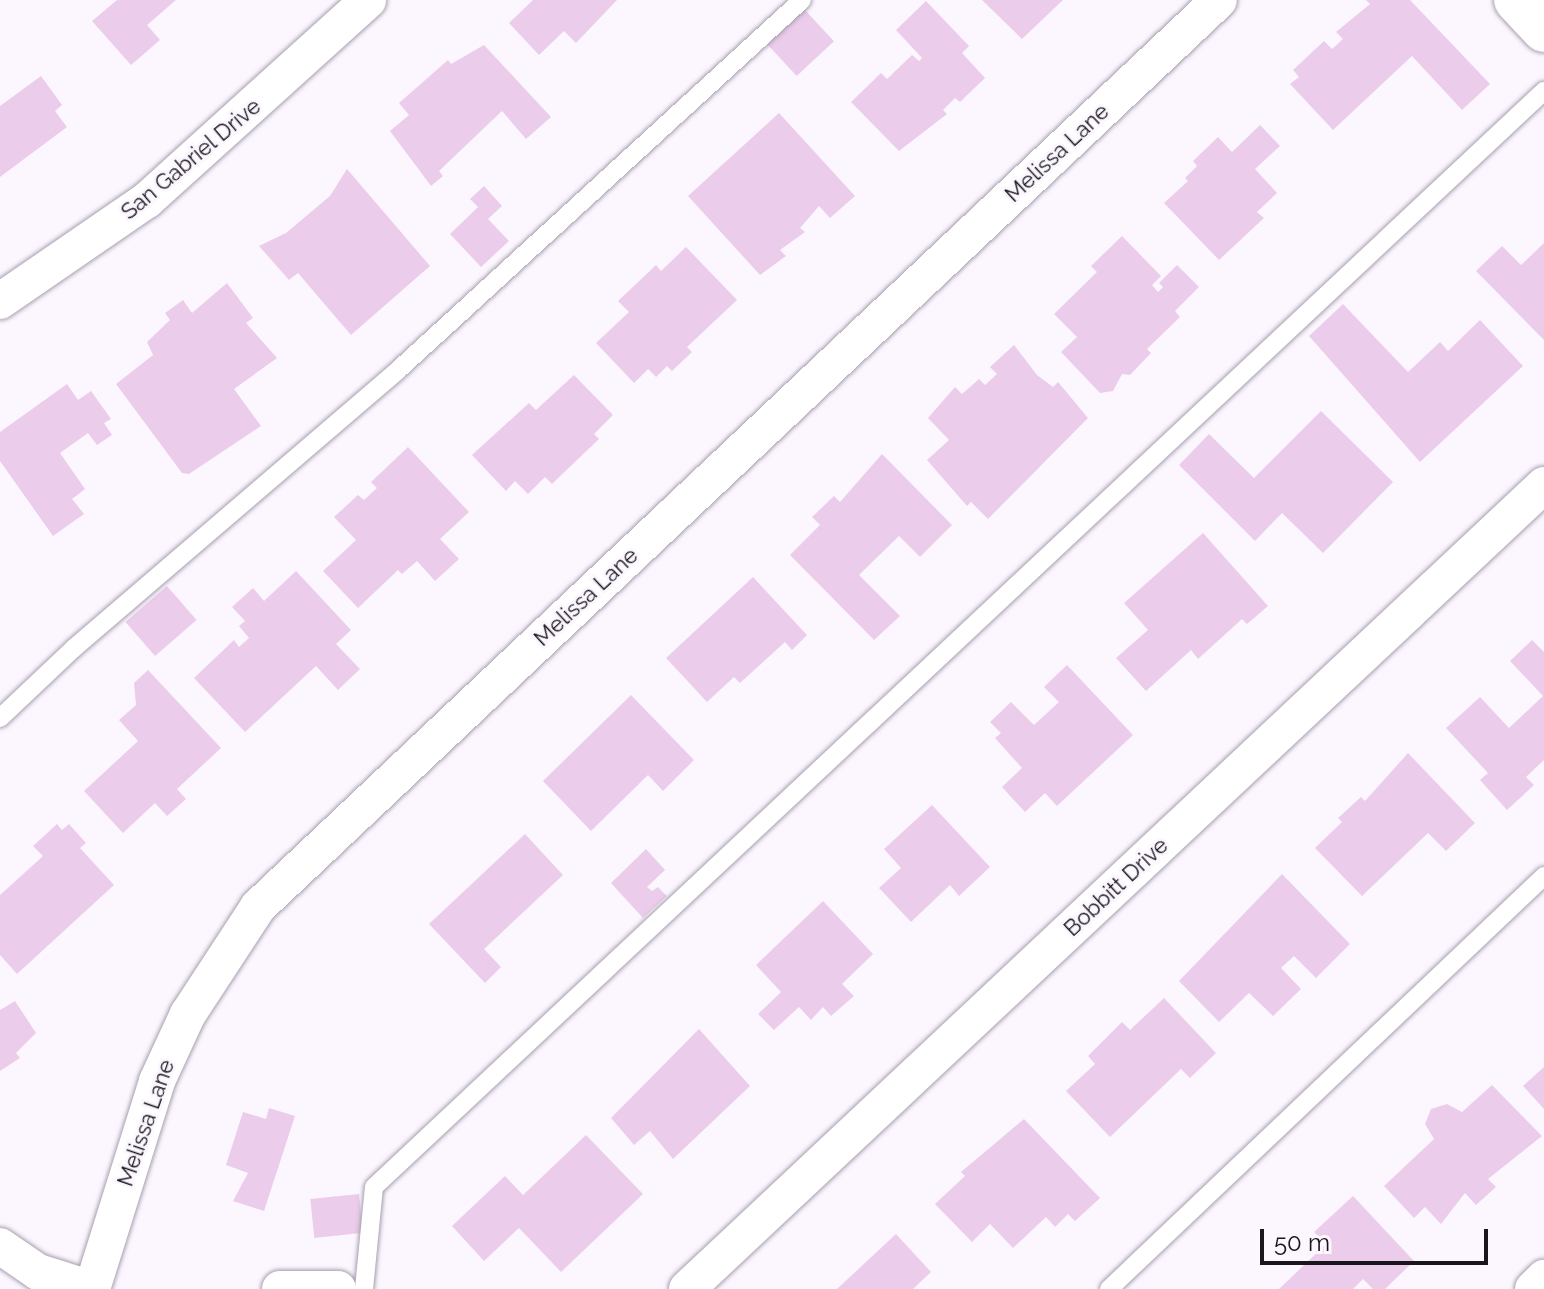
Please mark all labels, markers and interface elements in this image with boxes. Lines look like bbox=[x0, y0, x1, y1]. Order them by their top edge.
street label: San Gabriel Drive bbox=[116, 93, 266, 225]
street label: Melissa Lane bbox=[1000, 98, 1114, 208]
street label: Melissa Lane bbox=[529, 542, 643, 652]
street label: Bobbitt Drive bbox=[1059, 832, 1173, 942]
street label: Melissa Lane bbox=[112, 1056, 180, 1190]
scale bar bbox=[1264, 1213, 1492, 1263]
text: 50 m bbox=[1274, 1228, 1330, 1257]

